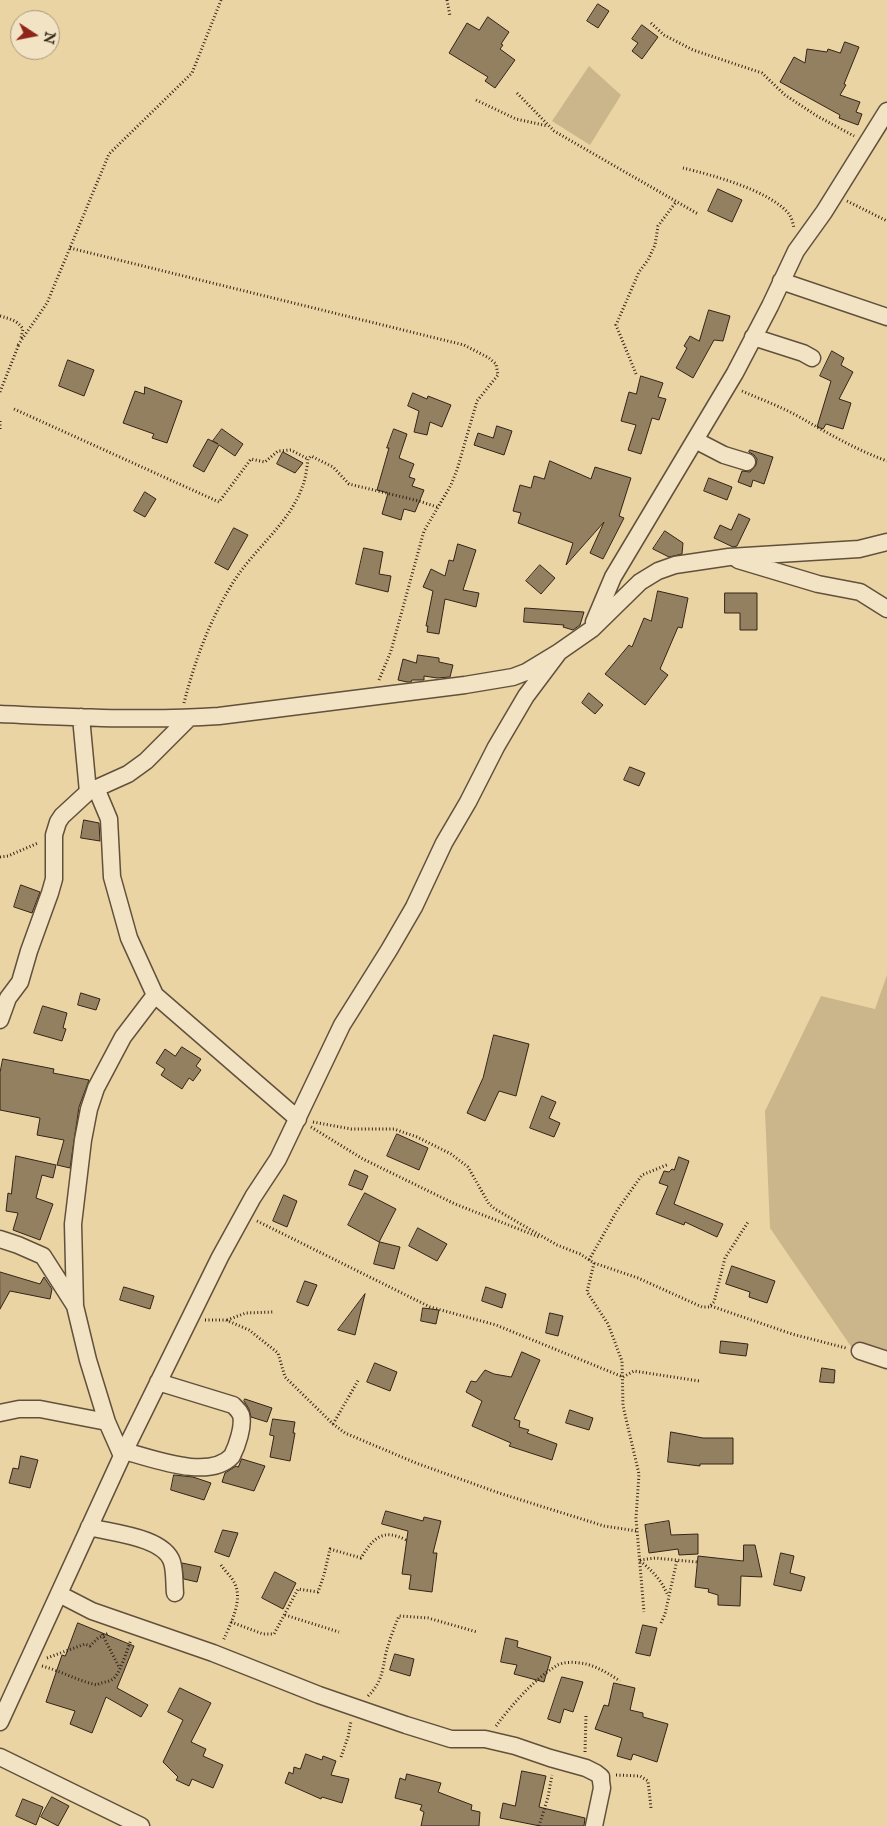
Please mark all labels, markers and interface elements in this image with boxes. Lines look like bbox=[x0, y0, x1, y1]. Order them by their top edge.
north arrow bbox=[10, 10, 60, 60]
text: N bbox=[39, 30, 59, 45]

